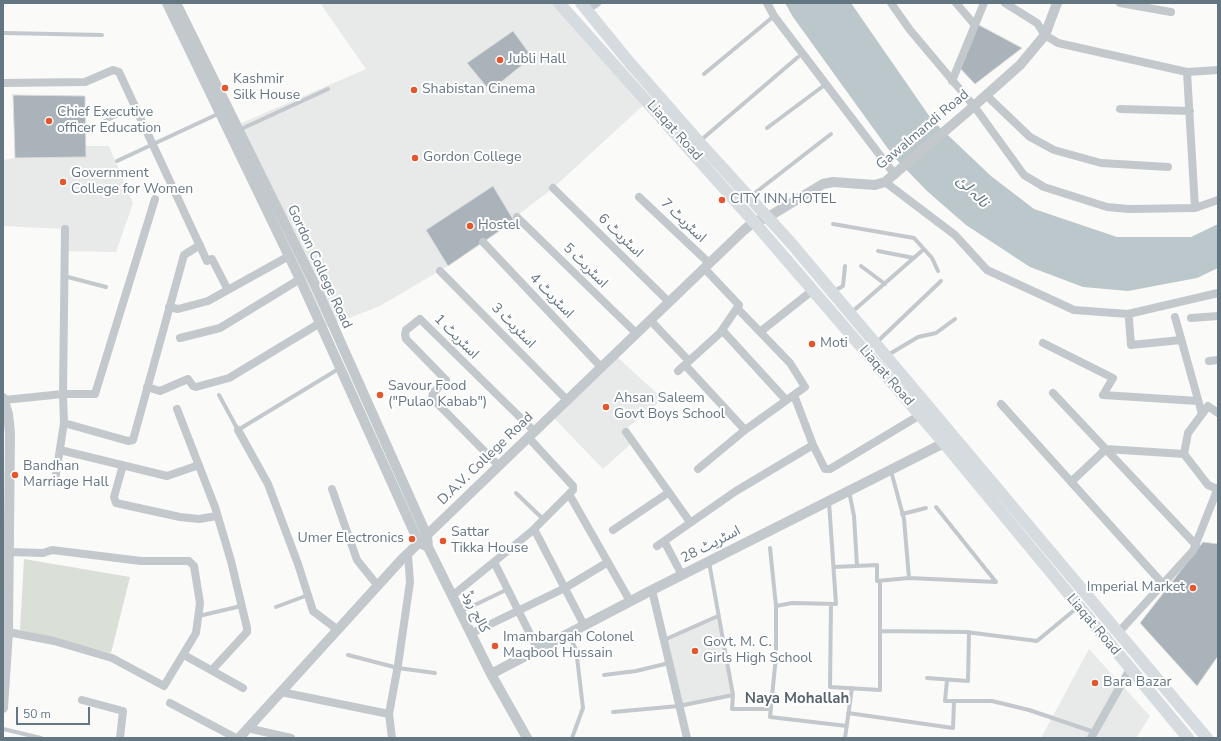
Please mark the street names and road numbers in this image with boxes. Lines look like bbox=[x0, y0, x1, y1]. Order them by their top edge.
street label: Gawalmandi Road bbox=[873, 86, 973, 174]
street label: Liaqat Road bbox=[643, 98, 705, 164]
street label: اسٹریٹ 7 bbox=[657, 195, 709, 247]
street label: Gordon College Road bbox=[283, 202, 355, 332]
street label: اسٹریٹ 6 bbox=[594, 210, 646, 262]
street label: اسٹریٹ 5 bbox=[559, 240, 611, 292]
street label: اسٹریٹ 4 bbox=[525, 270, 577, 322]
street label: اسٹریٹ 3 bbox=[487, 300, 539, 352]
street label: اسٹریٹ 1 bbox=[430, 311, 482, 363]
street label: Liaqat Road bbox=[855, 342, 917, 410]
street label: D.A.V. College Road bbox=[435, 409, 537, 509]
street label: اسٹریٹ 28 bbox=[678, 523, 744, 567]
street label: کالج روڈ bbox=[458, 588, 492, 636]
street label: Liaqat Road bbox=[1062, 591, 1124, 659]

